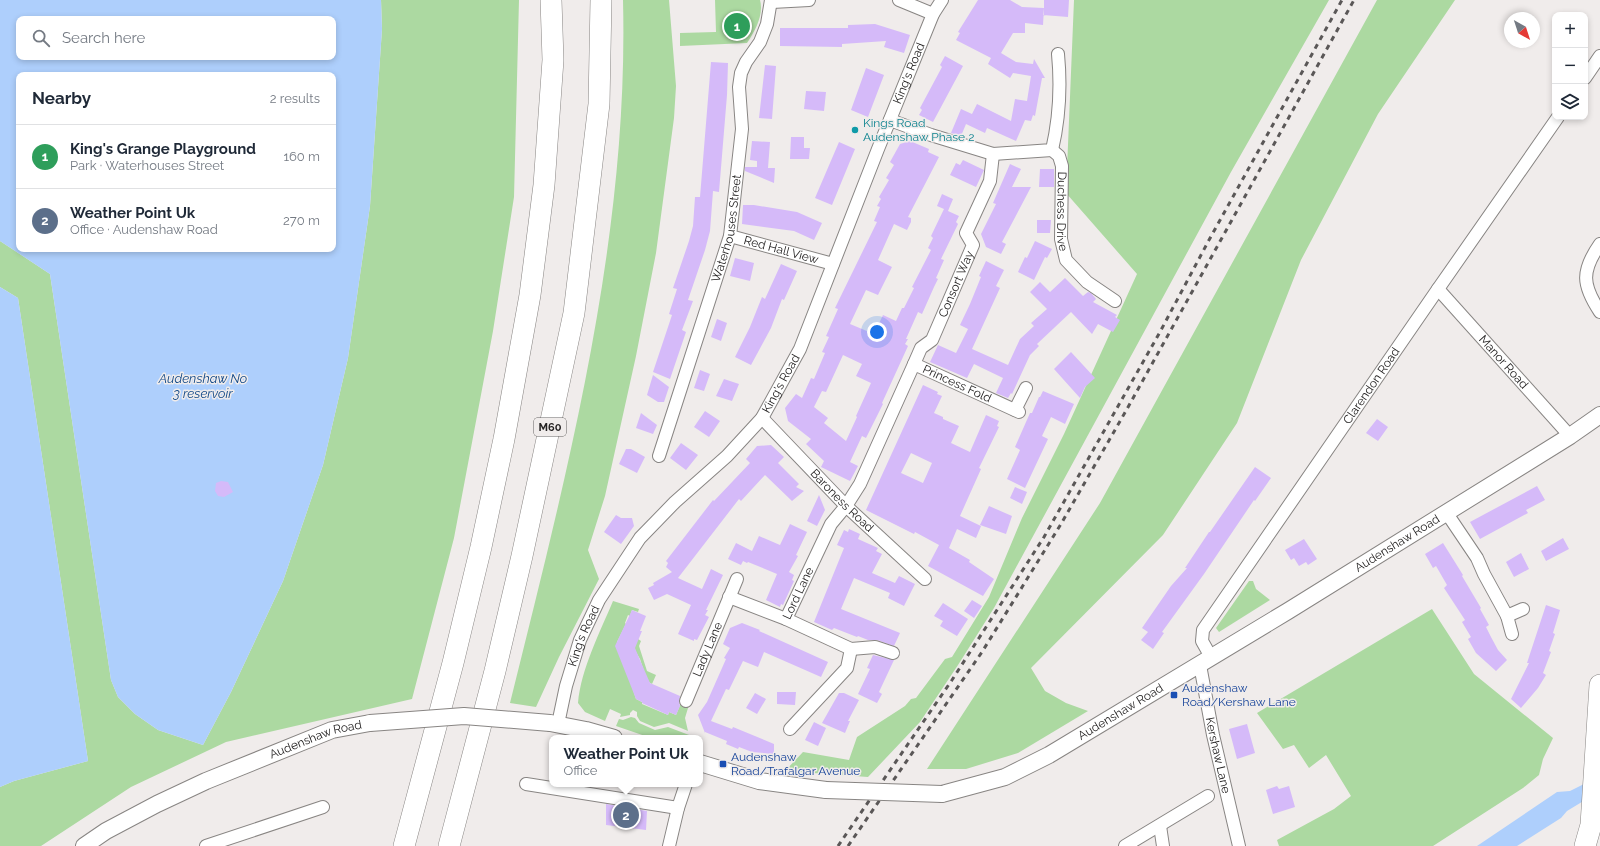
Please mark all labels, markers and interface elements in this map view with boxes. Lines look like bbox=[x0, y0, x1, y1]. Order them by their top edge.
pin: 1 bbox=[724, 11, 750, 41]
north arrow bbox=[1504, 12, 1540, 48]
map controls bbox=[1552, 12, 1588, 120]
button: + bbox=[1552, 12, 1588, 48]
search box bbox=[16, 16, 336, 60]
icon: search bbox=[30, 27, 52, 49]
text: Search here bbox=[62, 29, 145, 47]
street label: King's Road bbox=[890, 41, 928, 106]
button: − bbox=[1552, 48, 1588, 84]
button: layers bbox=[1552, 84, 1588, 120]
text: Nearby bbox=[32, 88, 91, 108]
text: 2 results bbox=[270, 91, 320, 106]
place label: Kings Road Audenshaw Phase 2 bbox=[863, 116, 974, 144]
marker: Kings Road Audenshaw Phase 2 bbox=[850, 125, 860, 135]
text: King's Grange Playground bbox=[70, 140, 256, 158]
text: 1 bbox=[42, 149, 48, 164]
text: 160 m bbox=[283, 149, 320, 164]
text: Park · Waterhouses Street bbox=[70, 158, 224, 173]
street label: Duchess Drive bbox=[1054, 171, 1071, 252]
street label: Waterhouses Street bbox=[709, 174, 744, 284]
text: Weather Point Uk bbox=[70, 204, 195, 222]
text: 2 bbox=[41, 213, 49, 228]
text: 270 m bbox=[283, 213, 320, 228]
text: Office · Audenshaw Road bbox=[70, 222, 218, 237]
street label: Red Hall View bbox=[742, 233, 820, 267]
street label: Consort Way bbox=[936, 248, 977, 319]
your location bbox=[867, 322, 887, 342]
street label: Manor Road bbox=[1476, 332, 1531, 392]
street label: Clarendon Road bbox=[1340, 345, 1402, 427]
street label: King's Road bbox=[759, 352, 803, 415]
street label: Princess Fold bbox=[920, 362, 994, 405]
water label: Audenshaw No 3 reservoir bbox=[158, 371, 247, 401]
road number: M60 bbox=[534, 418, 566, 436]
street label: Baroness Road bbox=[808, 466, 876, 535]
street label: Audenshaw Road bbox=[1352, 512, 1442, 575]
street label: Lord Lane bbox=[780, 565, 817, 622]
street label: King's Road bbox=[565, 603, 602, 668]
street label: Lady Lane bbox=[690, 620, 725, 679]
street label: Audenshaw Road bbox=[1075, 681, 1166, 743]
place label: Audenshaw Road/Kershaw Lane bbox=[1182, 681, 1296, 709]
marker: Audenshaw Road/Kershaw Lane bbox=[1169, 690, 1179, 700]
street label: Kershaw Lane bbox=[1203, 716, 1233, 795]
street label: Audenshaw Road bbox=[267, 718, 363, 762]
popup bbox=[549, 735, 703, 787]
text: Weather Point Uk bbox=[563, 745, 689, 763]
place label: Audenshaw Road/Trafalgar Avenue bbox=[731, 750, 860, 778]
marker: Audenshaw Road/Trafalgar Avenue bbox=[718, 759, 728, 769]
text: Office bbox=[563, 763, 597, 778]
pin: 2 bbox=[613, 800, 639, 830]

